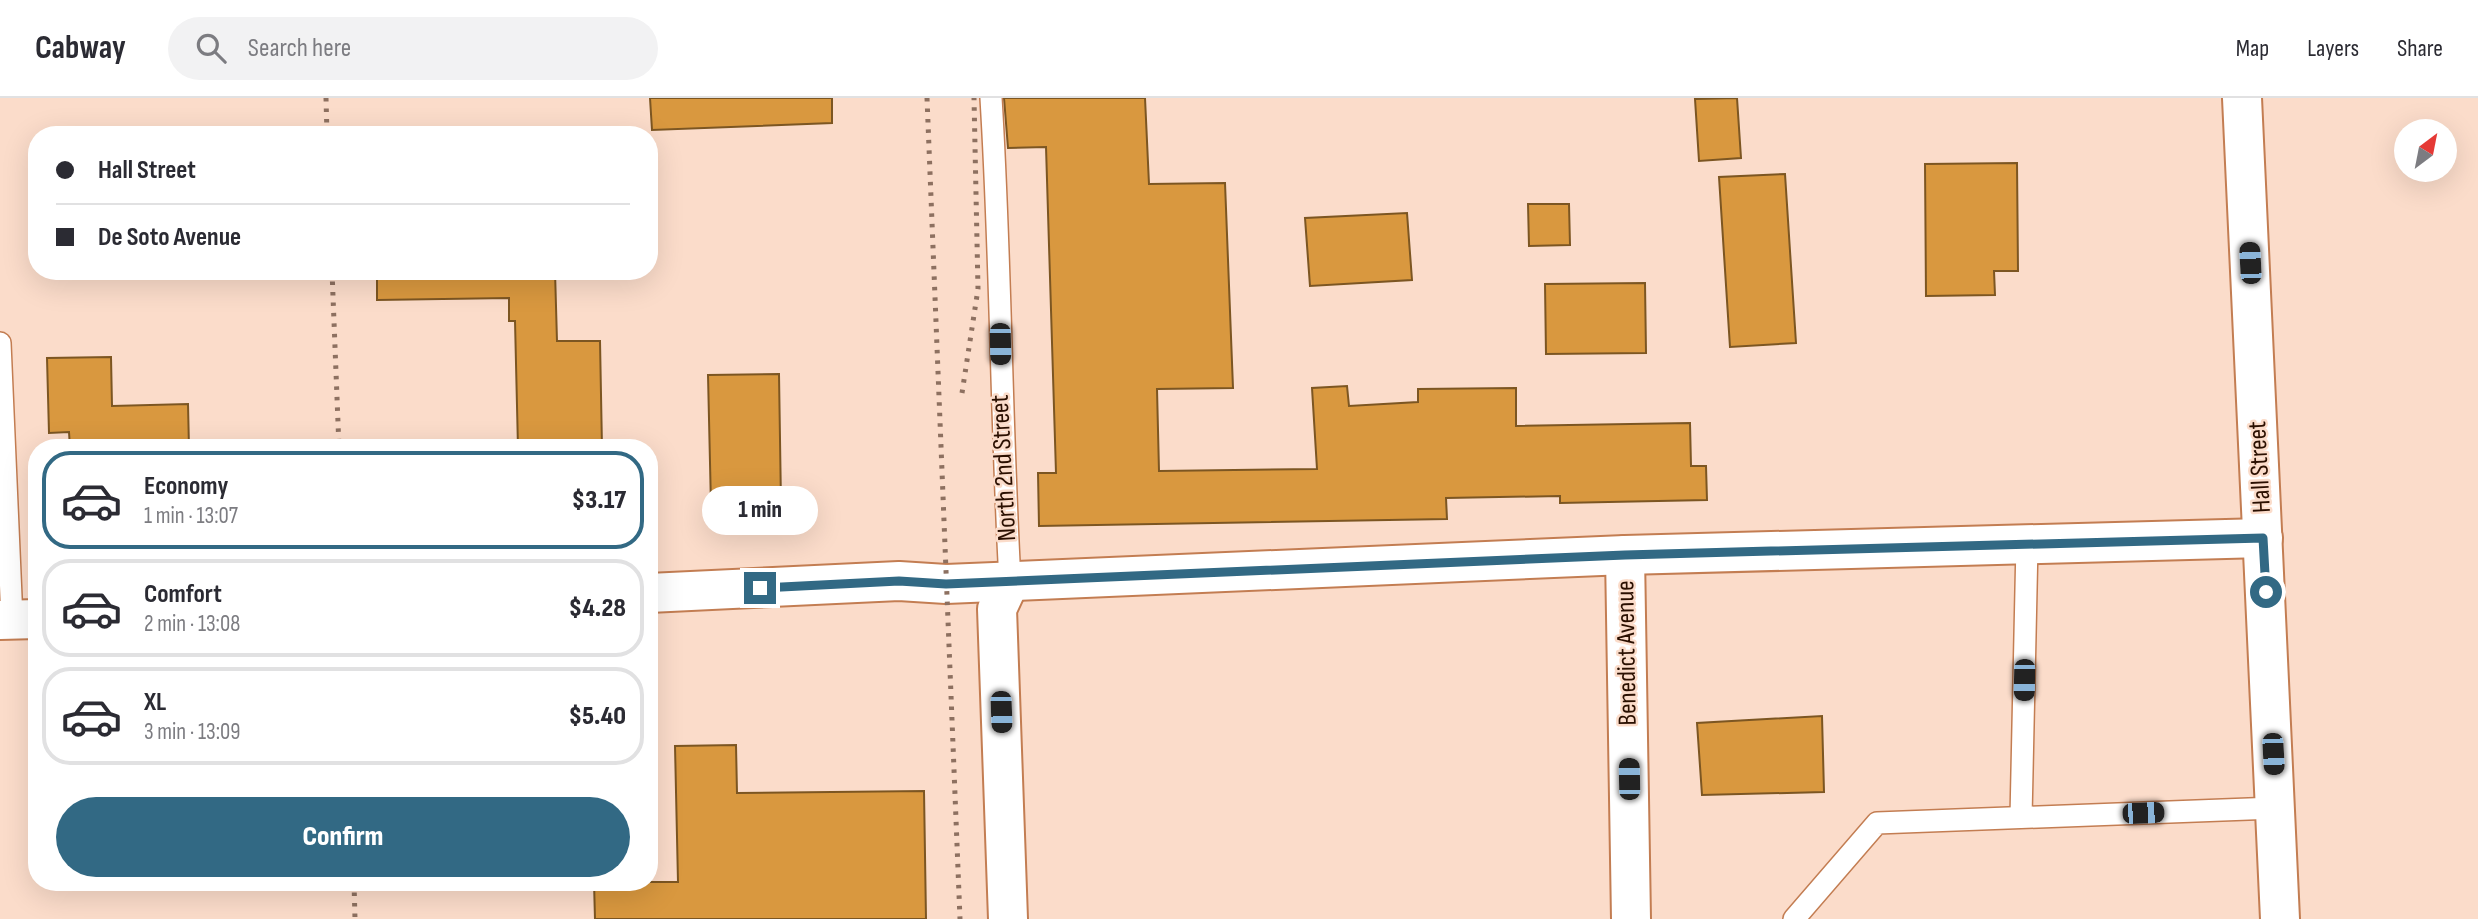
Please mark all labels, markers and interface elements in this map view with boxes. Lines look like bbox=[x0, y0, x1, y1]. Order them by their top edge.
search box bbox=[168, 17, 658, 80]
text: Cabway bbox=[35, 28, 126, 68]
icon: search bbox=[192, 29, 230, 67]
text: Search here bbox=[248, 33, 351, 64]
text: Map bbox=[2236, 34, 2269, 63]
text: Layers bbox=[2307, 34, 2359, 63]
text: Share bbox=[2397, 34, 2443, 63]
north arrow bbox=[2394, 119, 2457, 182]
map controls bbox=[2394, 119, 2457, 182]
text: Hall Street bbox=[98, 155, 196, 186]
text: De Soto Avenue bbox=[98, 222, 241, 253]
car bbox=[2239, 241, 2262, 285]
car bbox=[990, 323, 1011, 365]
street label: North 2nd Street bbox=[985, 394, 1023, 542]
street label: Hall Street bbox=[2242, 420, 2278, 514]
icon: car bbox=[60, 469, 123, 532]
text: Economy bbox=[144, 471, 228, 502]
text: $3.17 bbox=[572, 485, 626, 516]
callout: 1 min bbox=[702, 486, 818, 536]
text: 1 min bbox=[738, 496, 782, 524]
text: 1 min · 13:07 bbox=[144, 502, 238, 530]
route end bbox=[744, 572, 776, 604]
route start bbox=[2250, 576, 2282, 608]
icon: car bbox=[60, 577, 123, 640]
text: Comfort bbox=[144, 579, 222, 610]
street label: Benedict Avenue bbox=[1610, 580, 1644, 726]
text: $4.28 bbox=[569, 593, 626, 624]
text: 2 min · 13:08 bbox=[144, 610, 240, 638]
car bbox=[2014, 659, 2035, 701]
icon: car bbox=[60, 685, 123, 748]
text: XL bbox=[144, 687, 166, 718]
car bbox=[990, 691, 1013, 733]
text: $5.40 bbox=[569, 701, 626, 732]
text: 3 min · 13:09 bbox=[144, 718, 241, 746]
car bbox=[2262, 732, 2285, 776]
car bbox=[1619, 758, 1640, 800]
button: Confirm bbox=[56, 797, 630, 877]
car bbox=[2122, 802, 2165, 824]

